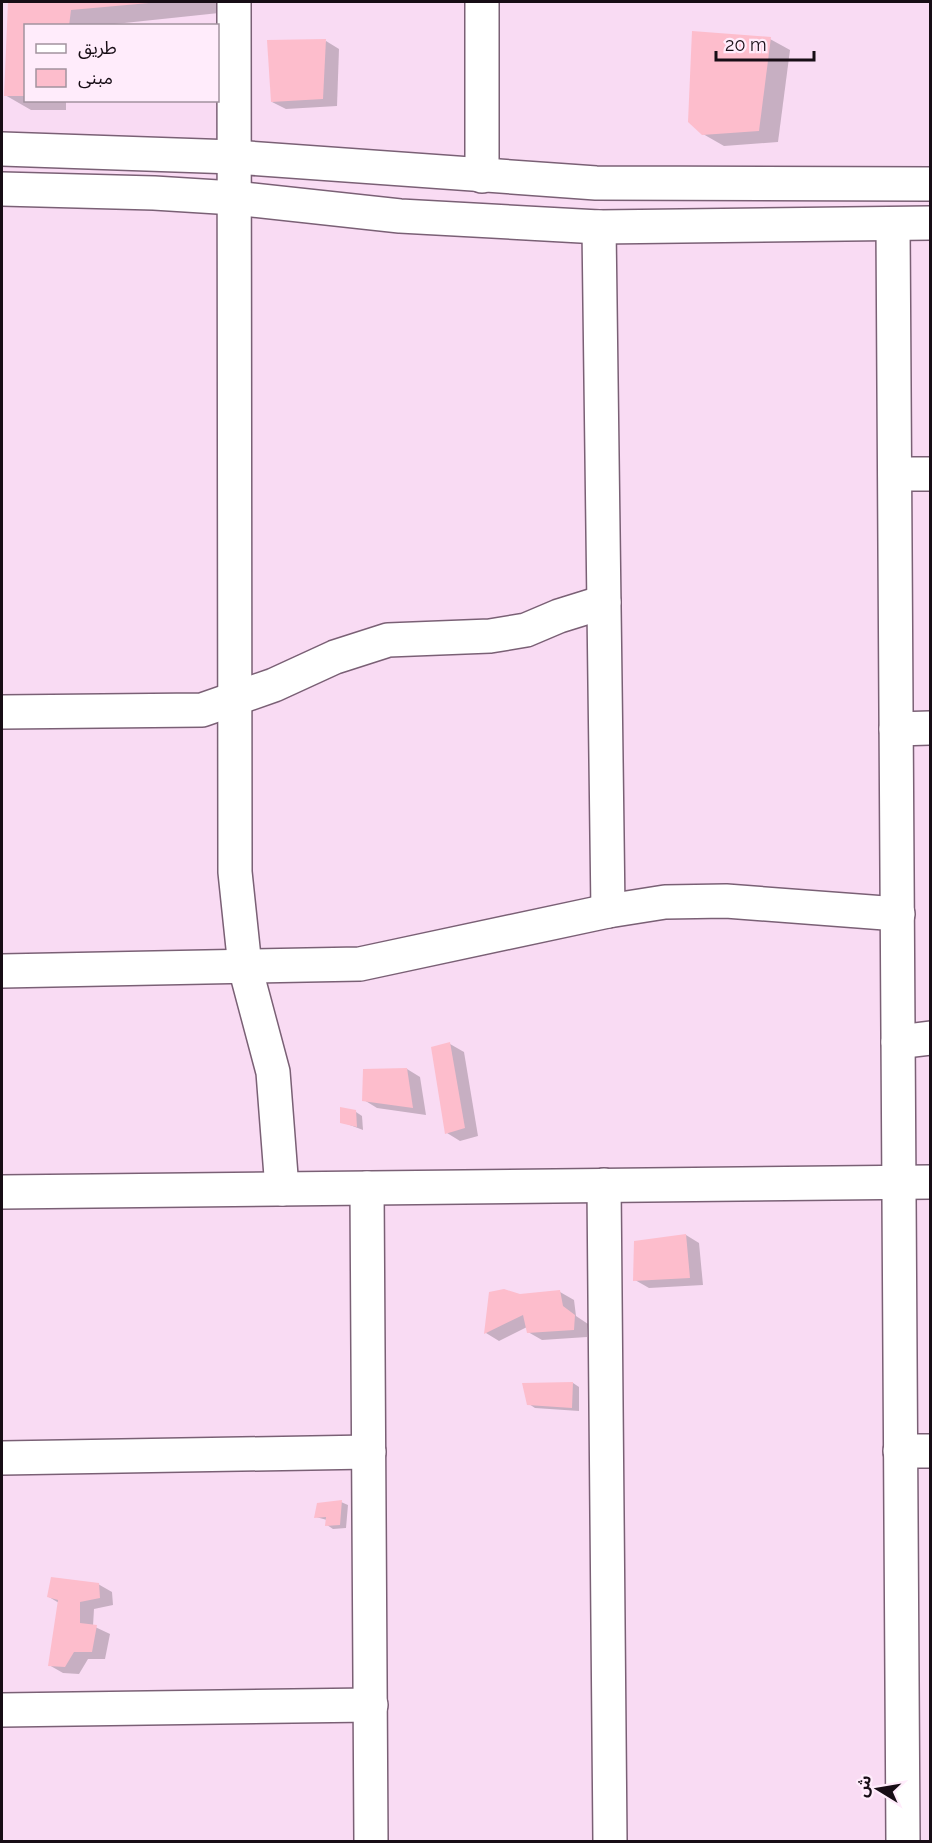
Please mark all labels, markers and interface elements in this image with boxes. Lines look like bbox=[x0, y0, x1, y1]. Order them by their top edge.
legend bbox=[24, 24, 219, 102]
scale bar bbox=[716, 24, 814, 62]
text: 20 m bbox=[725, 34, 767, 55]
text: طريق bbox=[78, 37, 117, 59]
text: مبنى bbox=[78, 67, 113, 89]
north arrow bbox=[848, 1759, 908, 1819]
text: ش bbox=[852, 1774, 875, 1799]

